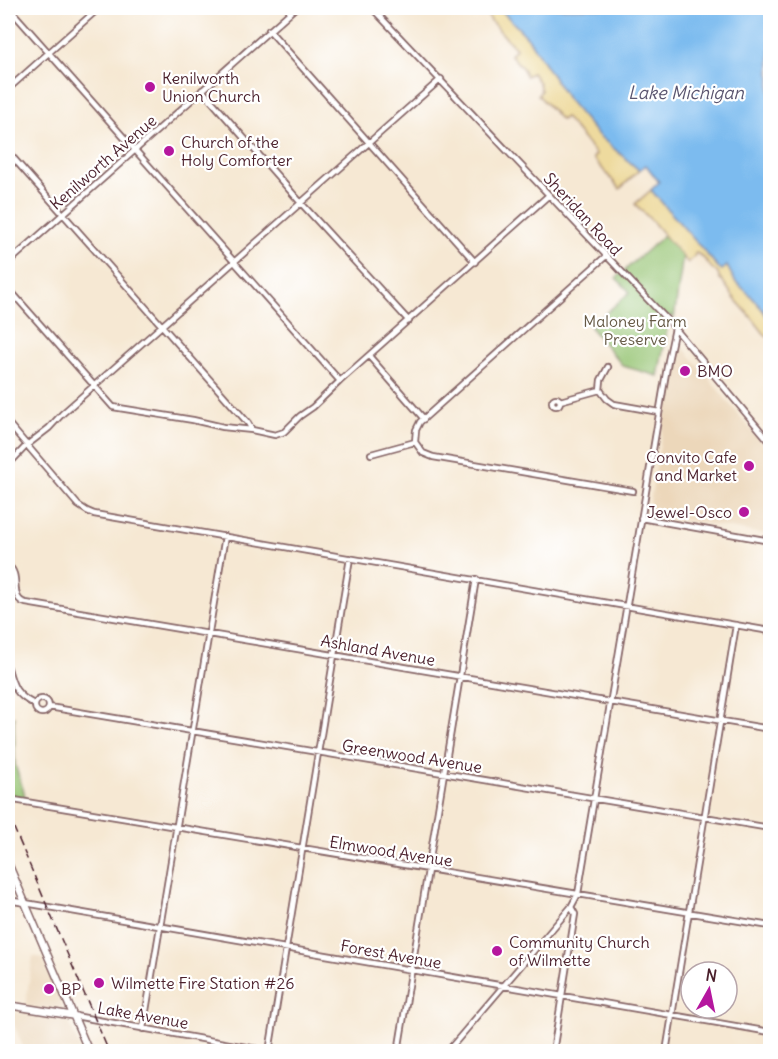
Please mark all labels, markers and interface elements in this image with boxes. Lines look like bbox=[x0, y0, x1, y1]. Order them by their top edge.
place label: Kenilworth Union Church bbox=[162, 68, 260, 106]
marker: Kenilworth Union Church bbox=[143, 80, 157, 94]
water label: Lake Michigan bbox=[628, 81, 744, 104]
street label: Kenilworth Avenue bbox=[46, 110, 160, 214]
place label: Church of the Holy Comforter bbox=[181, 132, 293, 170]
marker: Church of the Holy Comforter bbox=[162, 144, 176, 158]
street label: Sheridan Road bbox=[540, 168, 626, 260]
park label: Maloney Farm Preserve bbox=[583, 311, 687, 349]
place label: BMO bbox=[697, 361, 733, 381]
marker: BMO bbox=[678, 364, 692, 378]
place label: Convito Cafe and Market bbox=[646, 447, 738, 485]
marker: Convito Cafe and Market bbox=[742, 459, 756, 473]
place label: Jewel-Osco bbox=[647, 502, 732, 522]
marker: Jewel-Osco bbox=[737, 505, 751, 519]
street label: Ashland Avenue bbox=[319, 630, 437, 670]
street label: Greenwood Avenue bbox=[341, 735, 483, 777]
street label: Elmwood Avenue bbox=[328, 831, 454, 871]
place label: Community Church of Wilmette bbox=[509, 932, 650, 970]
street label: Forest Avenue bbox=[339, 935, 443, 973]
marker: Community Church of Wilmette bbox=[490, 944, 504, 958]
north arrow bbox=[679, 960, 739, 1020]
text: N bbox=[704, 964, 718, 986]
place label: Wilmette Fire Station #26 bbox=[111, 973, 295, 993]
marker: Wilmette Fire Station #26 bbox=[92, 976, 106, 990]
place label: BP bbox=[61, 979, 81, 999]
marker: BP bbox=[42, 982, 56, 996]
street label: Lake Avenue bbox=[96, 997, 190, 1033]

